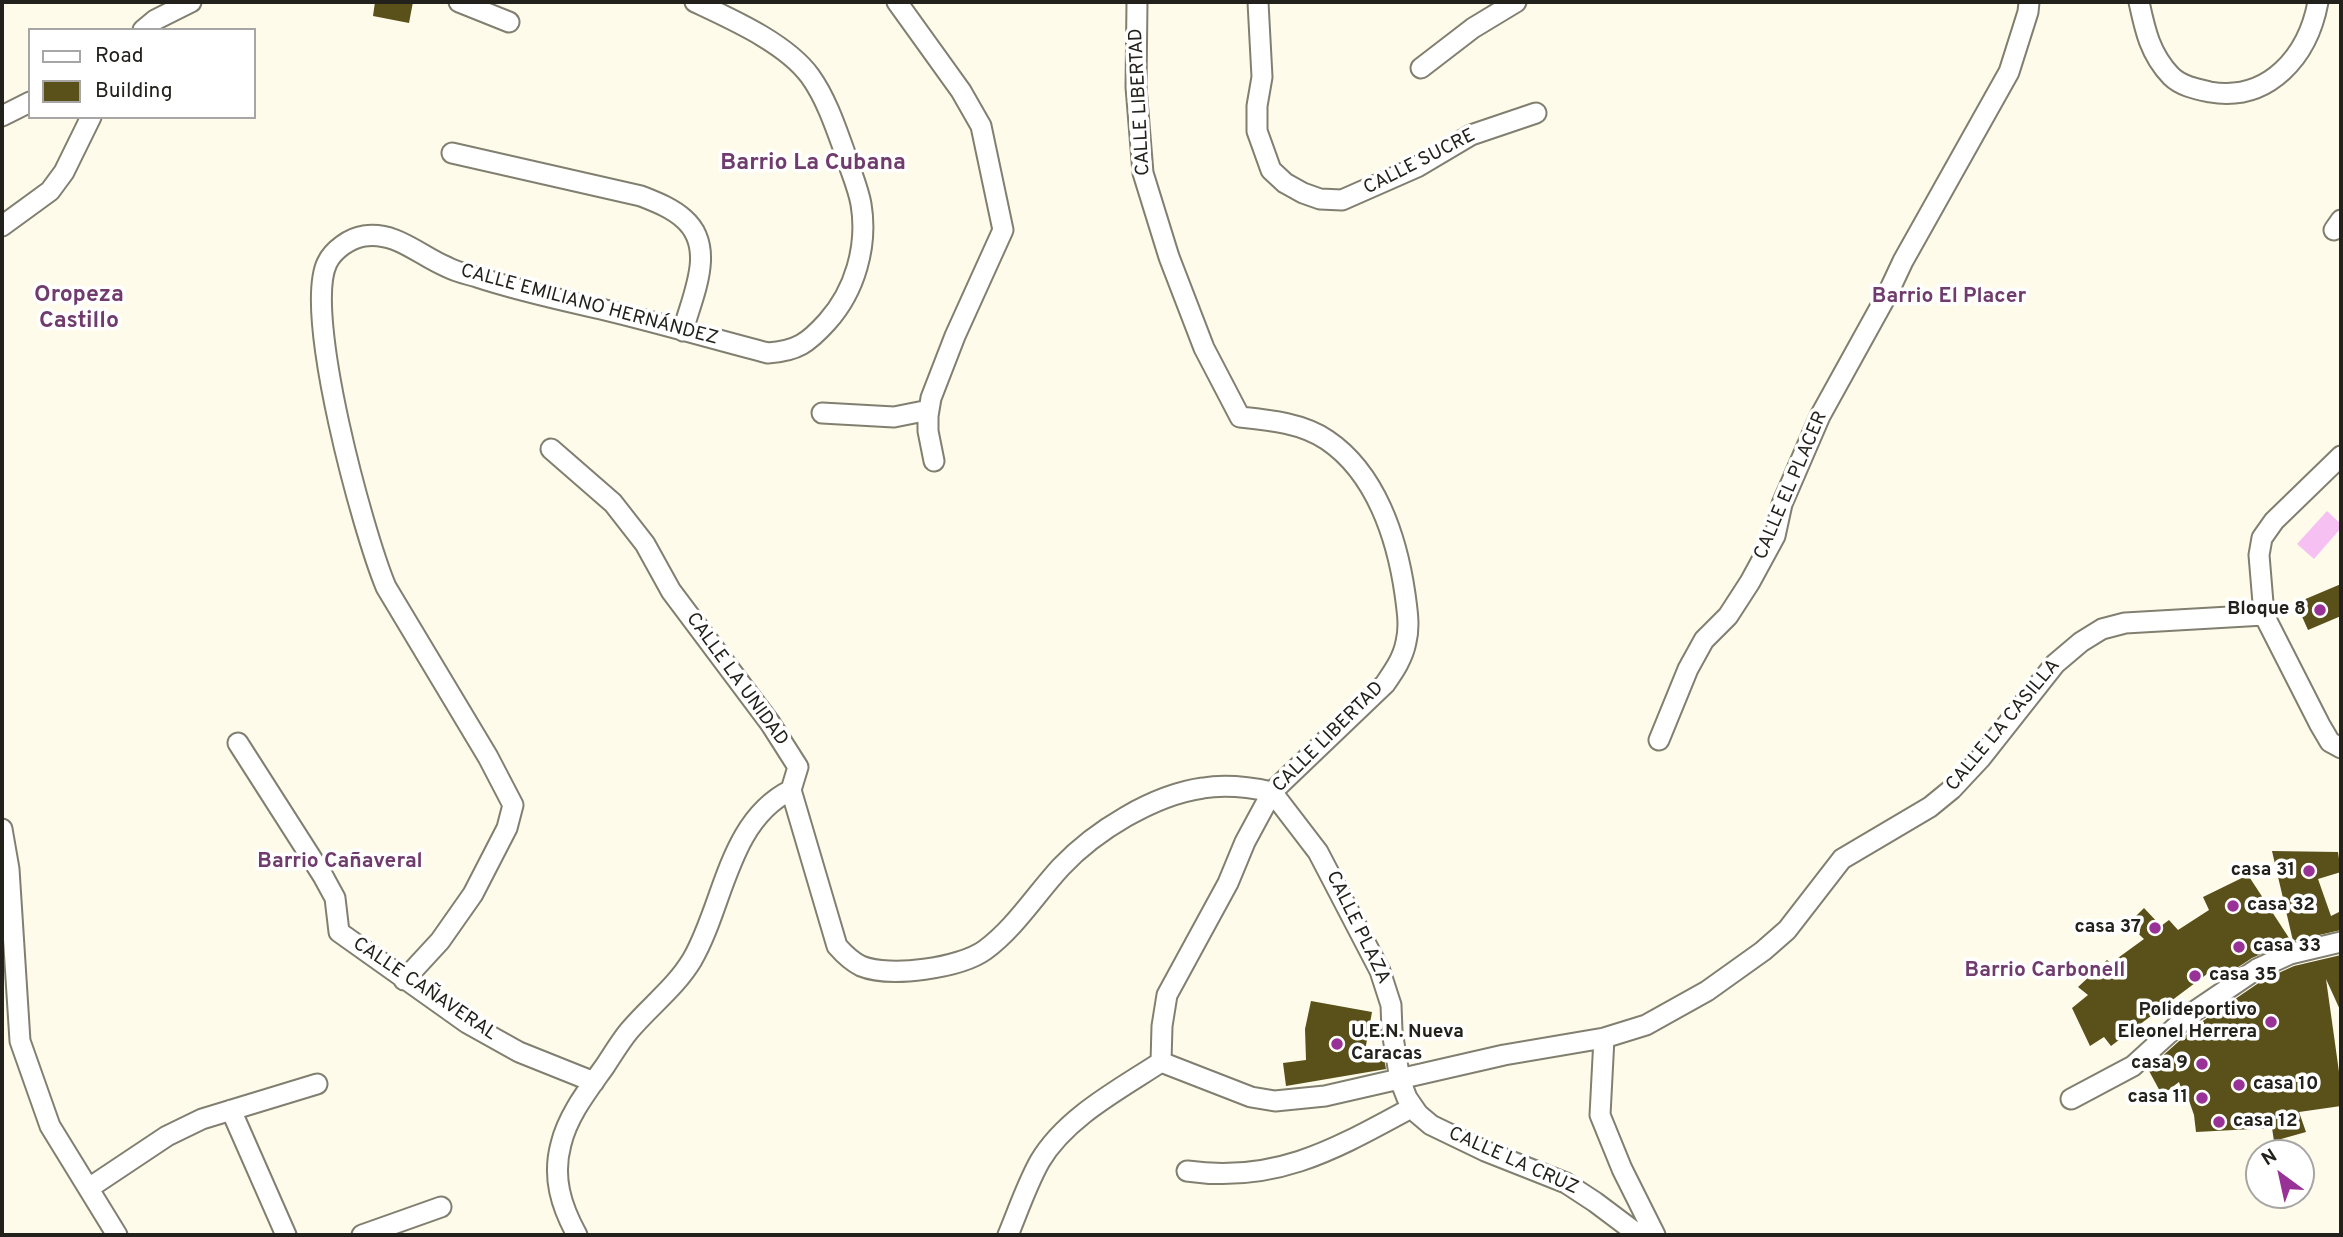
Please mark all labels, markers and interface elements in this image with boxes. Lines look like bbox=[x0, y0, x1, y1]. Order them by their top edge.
legend bbox=[28, 28, 256, 119]
street label: CALLE LIBERTAD bbox=[1126, 28, 1156, 176]
text: Road bbox=[95, 43, 144, 70]
text: Building bbox=[95, 78, 173, 105]
street label: CALLE SUCRE bbox=[1360, 125, 1480, 201]
district label: Barrio La Cubana bbox=[720, 150, 906, 178]
street label: CALLE EMILIANO HERNÁNDEZ bbox=[458, 261, 720, 351]
district label: Oropeza Castillo bbox=[34, 282, 124, 336]
district label: Barrio El Placer bbox=[1872, 285, 2026, 311]
street label: CALLE EL PLACER bbox=[1750, 408, 1834, 564]
place label: Bloque 8 bbox=[2227, 599, 2306, 621]
marker: Bloque 8 bbox=[2312, 602, 2328, 618]
street label: CALLE LA UNIDAD bbox=[680, 609, 792, 751]
street label: CALLE LA CASILLA bbox=[1942, 655, 2066, 797]
street label: CALLE LIBERTAD bbox=[1269, 678, 1389, 798]
district label: Barrio Cañaveral bbox=[257, 850, 423, 876]
place label: casa 31 bbox=[2231, 860, 2295, 882]
marker: casa 31 bbox=[2301, 863, 2317, 879]
street label: CALLE PLAZA bbox=[1320, 868, 1394, 988]
place label: casa 32 bbox=[2247, 895, 2315, 917]
marker: casa 32 bbox=[2225, 898, 2241, 914]
place label: casa 37 bbox=[2074, 917, 2141, 939]
marker: casa 37 bbox=[2147, 920, 2163, 936]
street label: CALLE CAÑAVERAL bbox=[348, 933, 500, 1047]
place label: casa 33 bbox=[2253, 936, 2321, 958]
marker: casa 33 bbox=[2231, 939, 2247, 955]
district label: Barrio Carbonell bbox=[1965, 959, 2125, 985]
place label: casa 35 bbox=[2209, 965, 2277, 987]
marker: casa 35 bbox=[2187, 968, 2203, 984]
place label: Polideportivo Eleonel Herrera bbox=[2118, 1000, 2257, 1044]
marker: Polideportivo Eleonel Herrera bbox=[2263, 1014, 2279, 1030]
place label: U.E.N. Nueva Caracas bbox=[1351, 1022, 1464, 1066]
marker: U.E.N. Nueva Caracas bbox=[1329, 1036, 1345, 1052]
place label: casa 9 bbox=[2131, 1053, 2188, 1075]
marker: casa 9 bbox=[2194, 1056, 2210, 1072]
place label: casa 10 bbox=[2253, 1074, 2318, 1096]
marker: casa 10 bbox=[2231, 1077, 2247, 1093]
place label: casa 11 bbox=[2128, 1087, 2188, 1109]
marker: casa 11 bbox=[2194, 1090, 2210, 1106]
place label: casa 12 bbox=[2233, 1111, 2298, 1133]
marker: casa 12 bbox=[2211, 1114, 2227, 1130]
street label: CALLE LA CRUZ bbox=[1444, 1123, 1582, 1201]
north arrow bbox=[2245, 1139, 2315, 1209]
text: N bbox=[2257, 1144, 2282, 1172]

